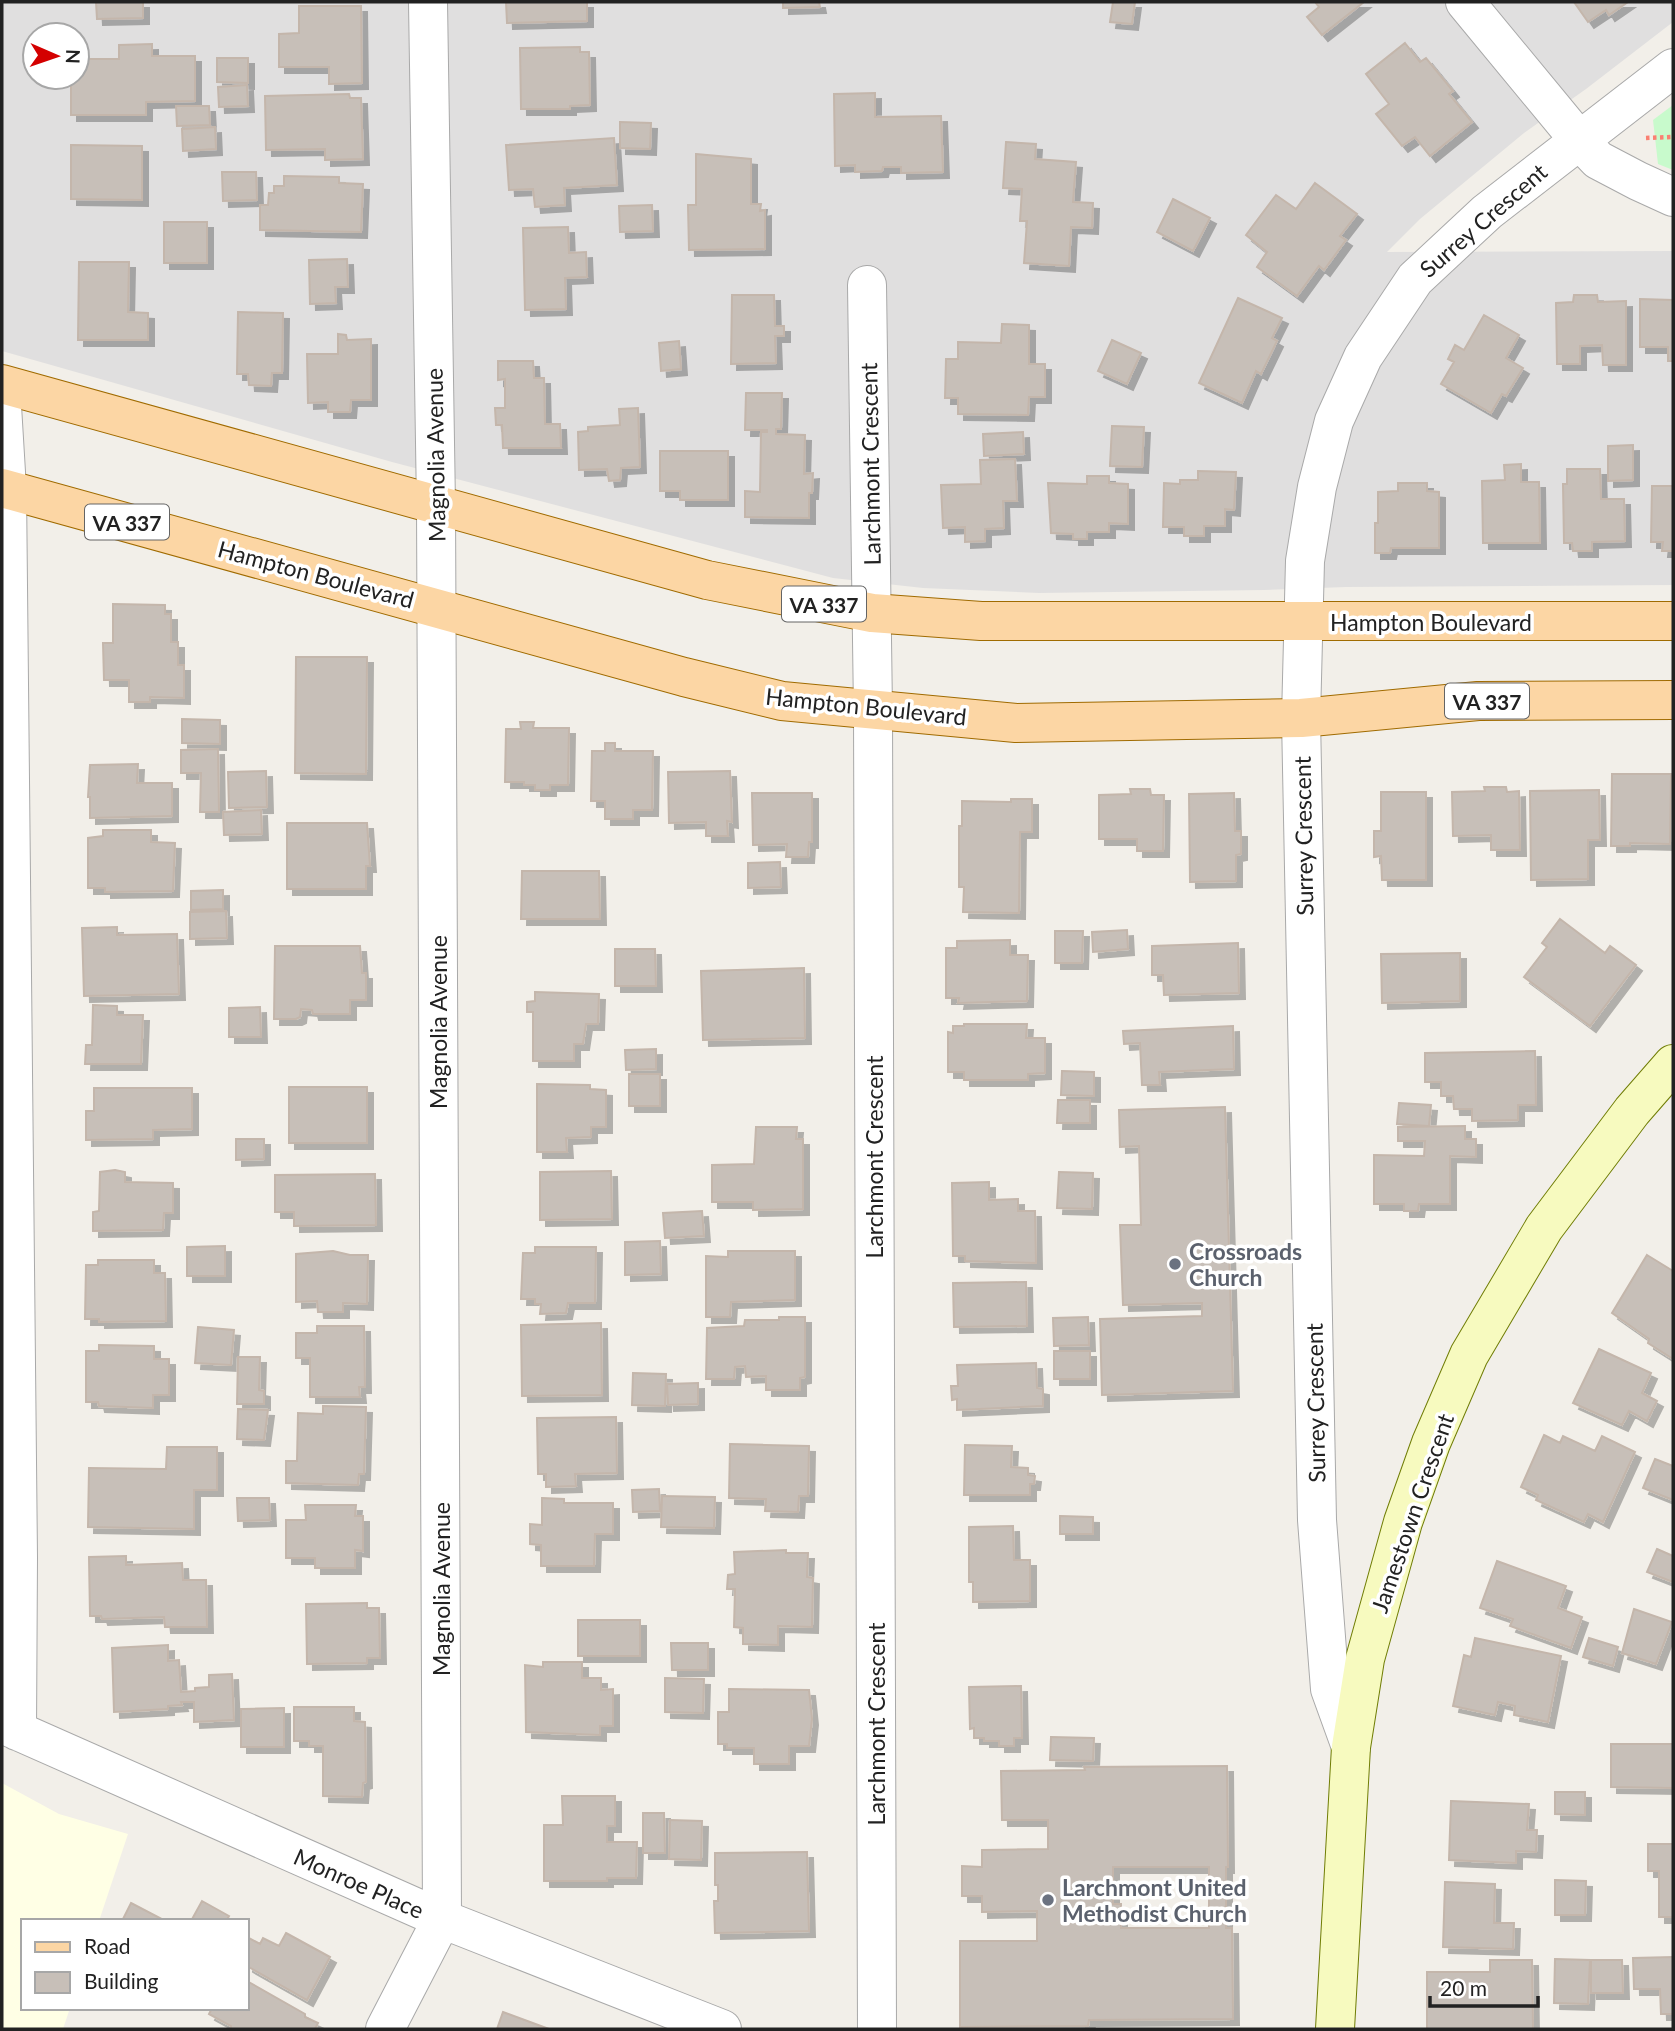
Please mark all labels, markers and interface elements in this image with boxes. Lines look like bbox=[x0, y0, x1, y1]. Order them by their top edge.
north arrow bbox=[21, 21, 91, 91]
text: N bbox=[62, 49, 85, 64]
street label: Surrey Crescent bbox=[1414, 157, 1553, 283]
street label: Larchmont Crescent bbox=[854, 362, 886, 566]
street label: Magnolia Avenue bbox=[419, 368, 451, 542]
road number: VA 337 bbox=[85, 504, 169, 540]
street label: Hampton Boulevard bbox=[215, 534, 417, 614]
road number: VA 337 bbox=[782, 586, 866, 622]
street label: Hampton Boulevard bbox=[1330, 608, 1532, 636]
street label: Hampton Boulevard bbox=[764, 682, 968, 730]
road number: VA 337 bbox=[1445, 684, 1529, 718]
street label: Surrey Crescent bbox=[1288, 755, 1318, 916]
street label: Magnolia Avenue bbox=[424, 935, 452, 1109]
street label: Larchmont Crescent bbox=[860, 1055, 888, 1258]
place label: Crossroads Church bbox=[1189, 1237, 1302, 1291]
marker: Crossroads Church bbox=[1167, 1256, 1183, 1272]
street label: Surrey Crescent bbox=[1300, 1322, 1330, 1483]
street label: Jamestown Crescent bbox=[1365, 1409, 1459, 1616]
street label: Magnolia Avenue bbox=[427, 1502, 455, 1676]
street label: Larchmont Crescent bbox=[862, 1622, 890, 1825]
street label: Monroe Place bbox=[290, 1842, 428, 1924]
place label: Larchmont United Methodist Church bbox=[1062, 1873, 1247, 1927]
marker: Larchmont United Methodist Church bbox=[1040, 1892, 1056, 1908]
legend bbox=[21, 1919, 248, 2010]
text: Road bbox=[84, 1933, 131, 1958]
scale bar bbox=[1430, 1965, 1538, 2009]
text: Building bbox=[84, 1968, 159, 1993]
text: 20 m bbox=[1440, 1975, 1487, 2000]

